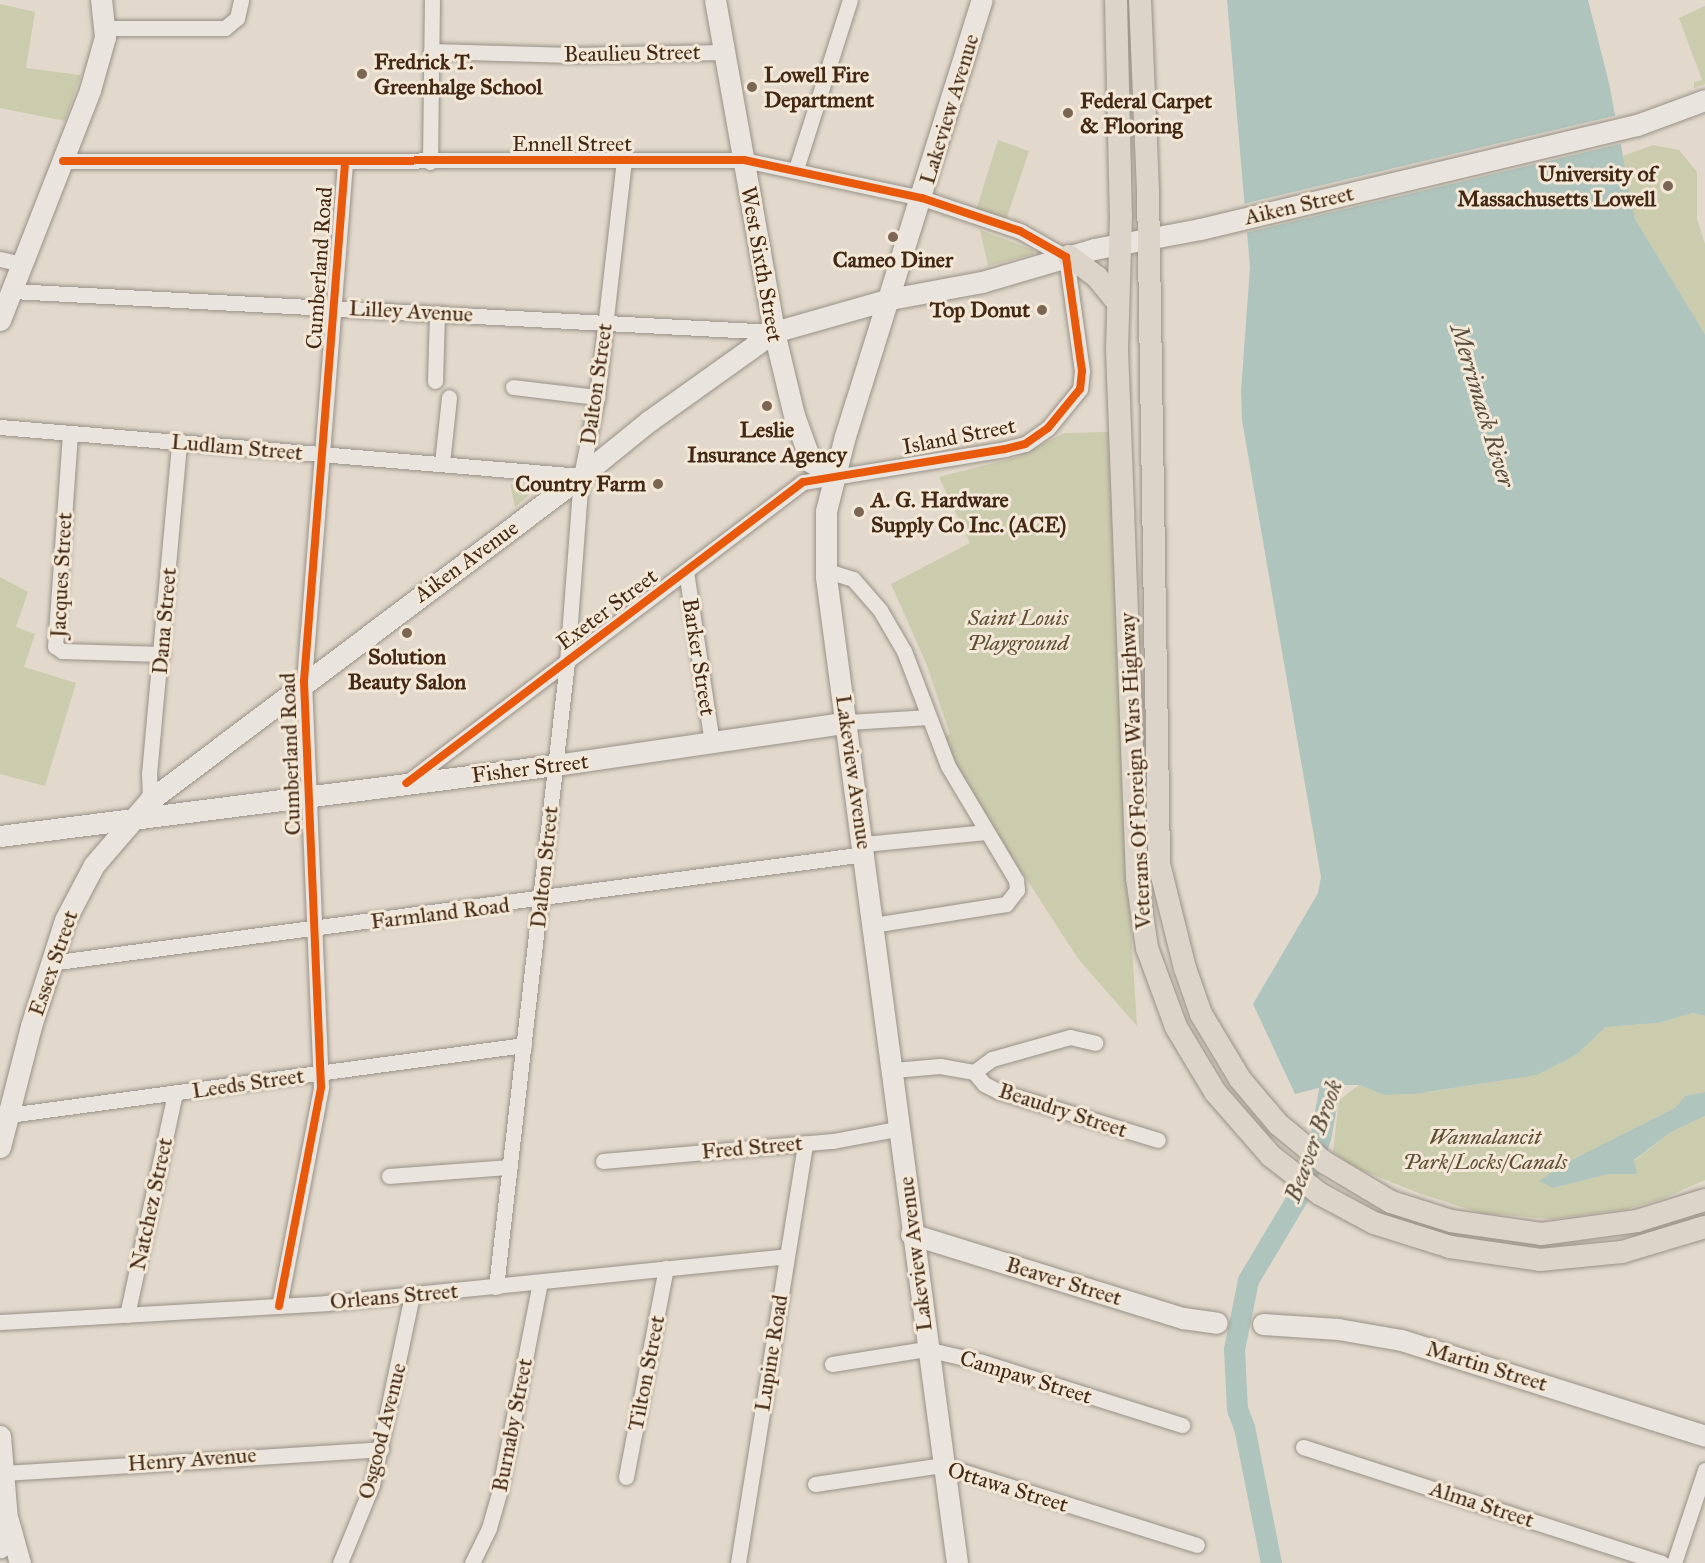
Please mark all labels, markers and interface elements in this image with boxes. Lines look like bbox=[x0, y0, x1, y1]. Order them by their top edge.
street label: Lakeview Avenue bbox=[914, 31, 984, 187]
street label: Beaulieu Street bbox=[563, 39, 701, 67]
place label: Fredrick T. Greenhalge School bbox=[374, 48, 542, 100]
place label: Lowell Fire Department bbox=[764, 61, 874, 112]
marker: Fredrick T. Greenhalge School bbox=[355, 67, 369, 81]
marker: Lowell Fire Department bbox=[745, 80, 759, 94]
place label: Federal Carpet & Flooring bbox=[1080, 87, 1212, 138]
marker: Federal Carpet & Flooring bbox=[1061, 106, 1075, 120]
street label: Ennell Street bbox=[512, 131, 632, 157]
place label: University of Massachusetts Lowell bbox=[1457, 160, 1656, 212]
marker: University of Massachusetts Lowell bbox=[1661, 179, 1675, 193]
street label: Aiken Street bbox=[1242, 180, 1356, 230]
street label: West Sixth Street bbox=[735, 184, 789, 344]
street label: Cumberland Road bbox=[300, 186, 338, 350]
marker: Cameo Diner bbox=[886, 230, 900, 244]
place label: Cameo Diner bbox=[833, 247, 953, 273]
street label: Lilley Avenue bbox=[348, 295, 474, 327]
place label: Top Donut bbox=[930, 297, 1030, 323]
marker: Top Donut bbox=[1035, 303, 1049, 317]
street label: Dalton Street bbox=[574, 321, 618, 447]
water label: Merrimack River bbox=[1444, 321, 1520, 491]
marker: Leslie Insurance Agency bbox=[760, 399, 774, 413]
street label: Island Street bbox=[900, 412, 1018, 460]
place label: Leslie Insurance Agency bbox=[687, 416, 847, 468]
street label: Ludlam Street bbox=[170, 428, 304, 466]
place label: Country Farm bbox=[515, 471, 646, 497]
marker: Country Farm bbox=[651, 477, 665, 491]
place label: A. G. Hardware Supply Co Inc. (ACE) bbox=[871, 486, 1066, 538]
marker: A. G. Hardware Supply Co Inc. (ACE) bbox=[852, 505, 866, 519]
street label: Jacques Street bbox=[45, 512, 77, 638]
street label: Aiken Avenue bbox=[409, 514, 523, 608]
street label: Exeter Street bbox=[552, 563, 662, 655]
street label: Dana Street bbox=[146, 566, 182, 676]
street label: Barker Street bbox=[677, 596, 721, 718]
park label: Saint Louis Playground bbox=[967, 604, 1069, 656]
street label: Veterans Of Foreign Wars Highway bbox=[1114, 612, 1156, 930]
marker: Solution Beauty Salon bbox=[400, 626, 414, 640]
place label: Solution Beauty Salon bbox=[348, 643, 466, 694]
street label: Cumberland Road bbox=[274, 672, 306, 836]
street label: Lakeview Avenue bbox=[830, 693, 878, 851]
street label: Fisher Street bbox=[470, 748, 590, 788]
street label: Dalton Street bbox=[524, 805, 564, 929]
street label: Farmland Road bbox=[369, 891, 511, 935]
street label: Essex Street bbox=[23, 907, 83, 1019]
street label: Leeds Street bbox=[190, 1062, 306, 1104]
water label: Beaver Brook bbox=[1279, 1076, 1349, 1206]
street label: Beaudry Street bbox=[995, 1077, 1131, 1143]
park label: Wannalancit Park/Locks/Canals bbox=[1403, 1123, 1567, 1174]
street label: Fred Street bbox=[700, 1129, 804, 1165]
street label: Natchez Street bbox=[124, 1135, 178, 1273]
street label: Lakeview Avenue bbox=[892, 1175, 938, 1333]
street label: Beaver Street bbox=[1003, 1251, 1125, 1311]
street label: Orleans Street bbox=[329, 1277, 459, 1315]
street label: Lupine Road bbox=[749, 1293, 793, 1413]
street label: Tilton Street bbox=[622, 1313, 670, 1433]
street label: Martin Street bbox=[1423, 1335, 1551, 1397]
street label: Campaw Street bbox=[957, 1344, 1095, 1410]
street label: Burnaby Street bbox=[486, 1356, 538, 1494]
street label: Osgood Avenue bbox=[352, 1360, 412, 1502]
street label: Henry Avenue bbox=[127, 1441, 257, 1477]
street label: Ottawa Street bbox=[945, 1456, 1071, 1518]
street label: Alma Street bbox=[1427, 1475, 1537, 1533]

